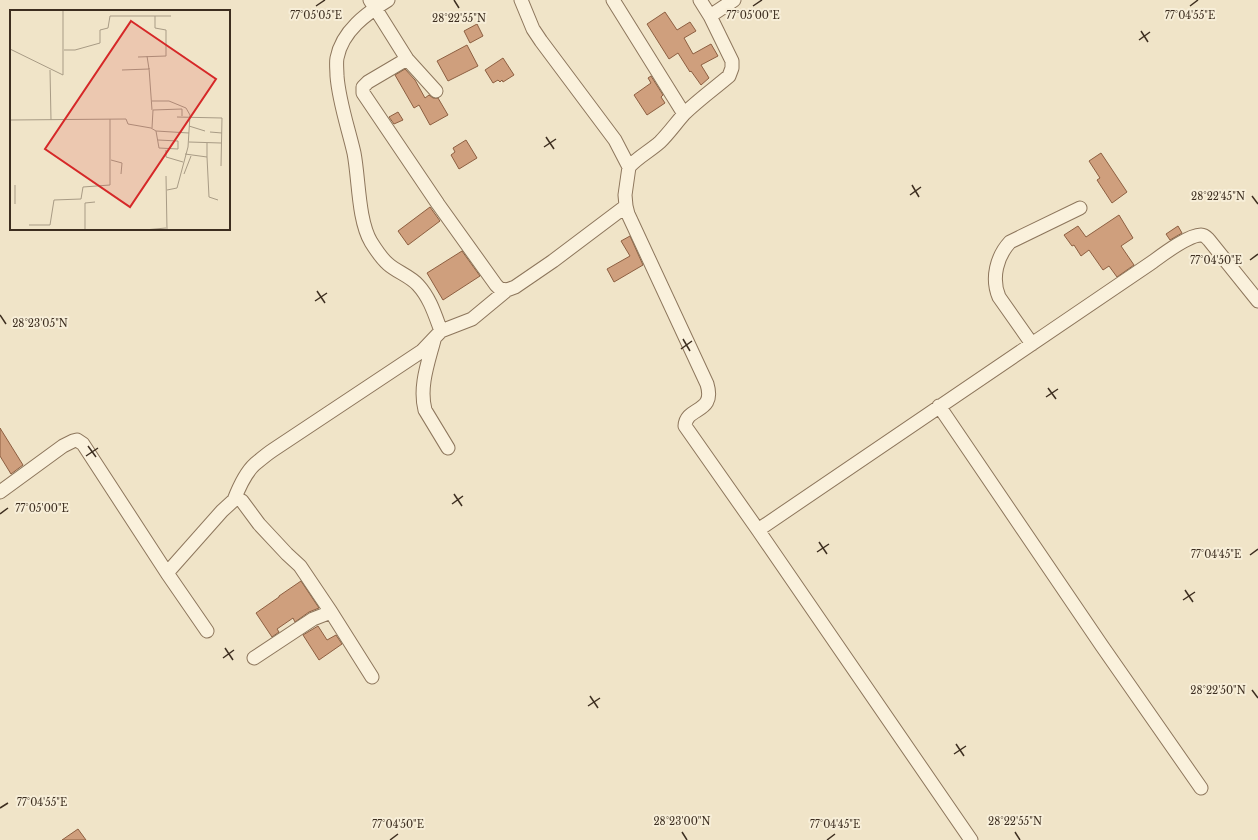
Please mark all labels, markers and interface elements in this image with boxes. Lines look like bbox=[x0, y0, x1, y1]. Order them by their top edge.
text: 77°05'05"E bbox=[290, 9, 342, 22]
text: 77°05'00"E bbox=[726, 9, 780, 22]
text: 77°04'55"E bbox=[1165, 9, 1215, 22]
inset map bbox=[10, 10, 230, 230]
text: 28°22'55"N bbox=[432, 12, 486, 25]
text: 28°22'45"N bbox=[1191, 190, 1245, 203]
text: 77°04'50"E bbox=[1190, 254, 1242, 267]
text: 28°23'05"N bbox=[12, 317, 68, 330]
text: 77°05'00"E bbox=[15, 502, 69, 515]
text: 77°04'45"E bbox=[1191, 548, 1241, 561]
text: 28°22'50"N bbox=[1190, 684, 1246, 697]
text: 77°04'55"E bbox=[17, 796, 67, 809]
text: 28°23'00"N bbox=[653, 815, 711, 828]
text: 28°22'55"N bbox=[988, 815, 1042, 828]
text: 77°04'50"E bbox=[372, 818, 424, 831]
text: 77°04'45"E bbox=[810, 818, 860, 831]

